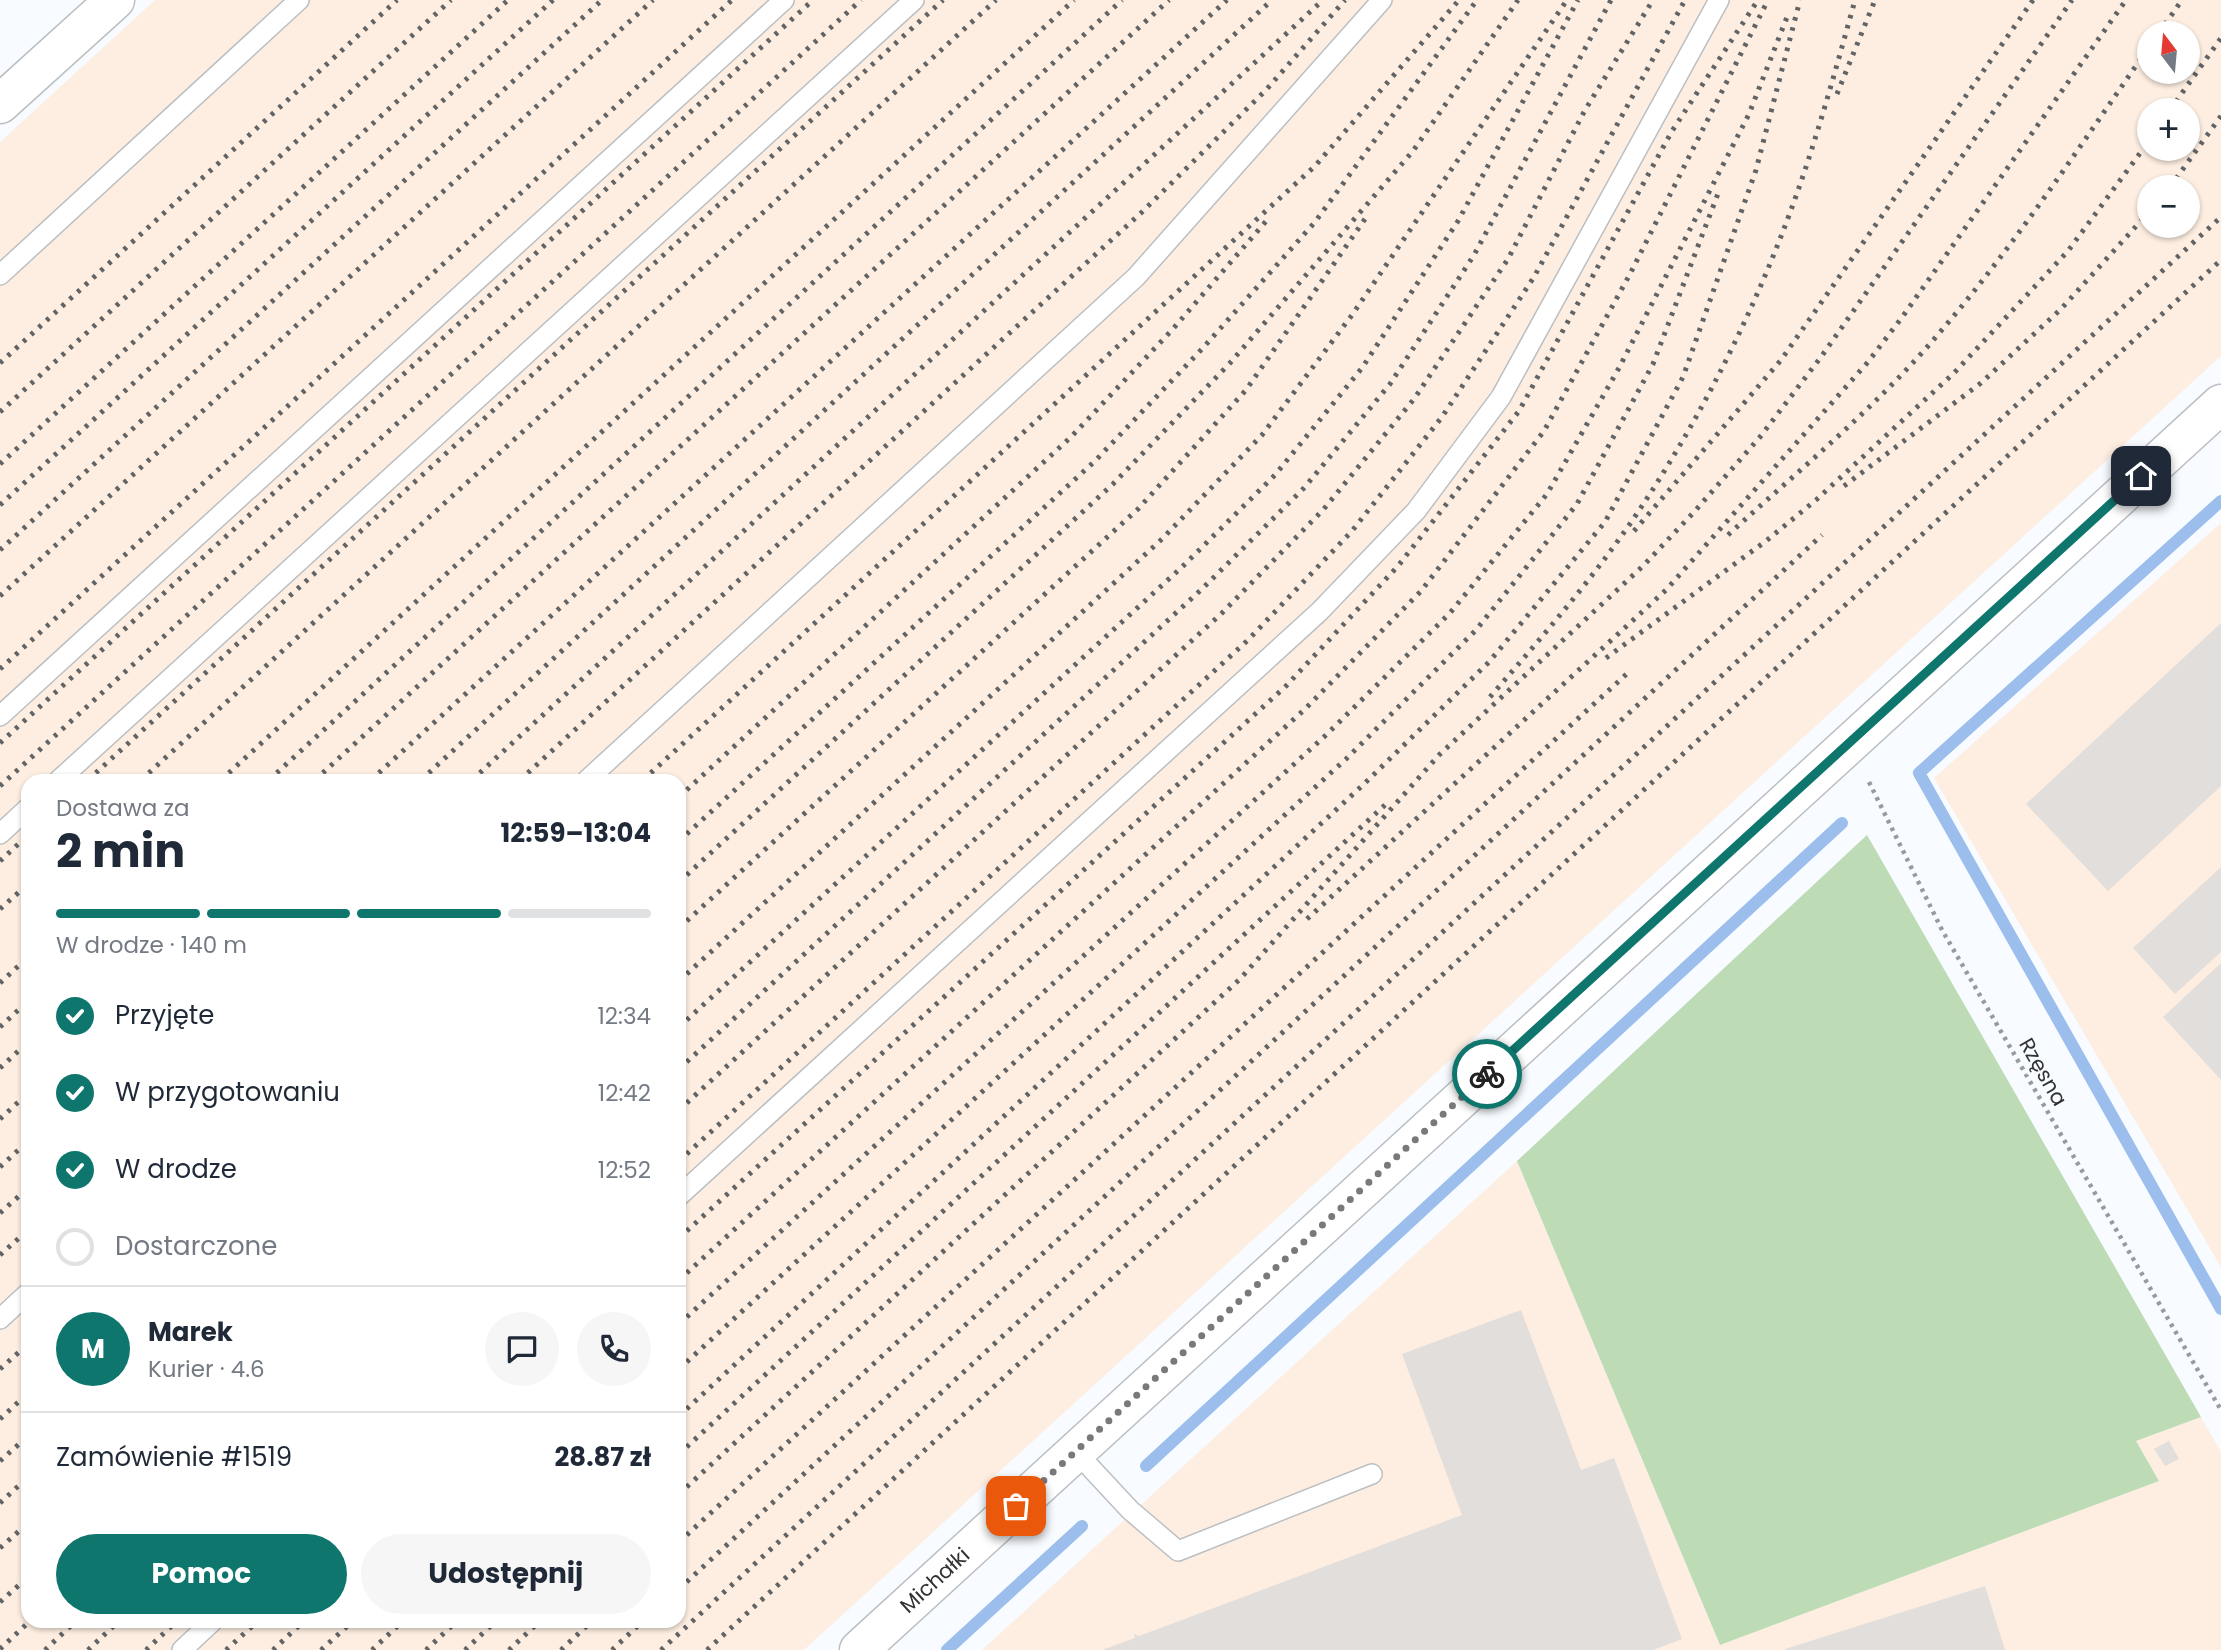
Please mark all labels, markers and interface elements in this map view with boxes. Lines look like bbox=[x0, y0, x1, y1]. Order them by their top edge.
north arrow bbox=[2137, 21, 2200, 84]
map controls bbox=[2137, 21, 2200, 238]
button: + bbox=[2137, 98, 2200, 161]
button: − bbox=[2137, 175, 2200, 238]
pin bbox=[2111, 446, 2171, 506]
icon: home bbox=[2122, 457, 2160, 495]
text: Dostawa za bbox=[56, 792, 189, 824]
text: 12:59–13:04 bbox=[501, 815, 651, 851]
text: 2 min bbox=[56, 819, 185, 883]
text: W drodze · 140 m bbox=[56, 929, 247, 961]
icon: check bbox=[56, 997, 94, 1035]
text: Przyjęte bbox=[115, 997, 214, 1033]
text: 12:34 bbox=[598, 1000, 651, 1032]
street label: Rzęsna bbox=[2012, 1032, 2074, 1111]
courier bbox=[1452, 1039, 1522, 1109]
icon: bike bbox=[1468, 1055, 1506, 1093]
icon: check bbox=[56, 1074, 94, 1112]
text: W przygotowaniu bbox=[115, 1074, 340, 1110]
text: 12:42 bbox=[598, 1077, 651, 1109]
icon: check bbox=[56, 1151, 94, 1189]
text: W drodze bbox=[115, 1151, 237, 1187]
text: 12:52 bbox=[598, 1154, 651, 1186]
text: Dostarczone bbox=[115, 1228, 277, 1264]
button: chat bbox=[485, 1312, 559, 1386]
button: phone bbox=[577, 1312, 651, 1386]
text: Marek bbox=[148, 1314, 233, 1350]
text: M bbox=[81, 1331, 105, 1367]
text: Kurier · 4.6 bbox=[148, 1353, 265, 1385]
text: Zamówienie #1519 bbox=[56, 1439, 292, 1475]
text: 28.87 zł bbox=[554, 1439, 651, 1475]
pin bbox=[986, 1476, 1046, 1536]
icon: bag bbox=[997, 1487, 1035, 1525]
button: Pomoc bbox=[56, 1534, 347, 1614]
button: Udostępnij bbox=[361, 1534, 651, 1614]
street label: Michałki bbox=[894, 1541, 976, 1619]

